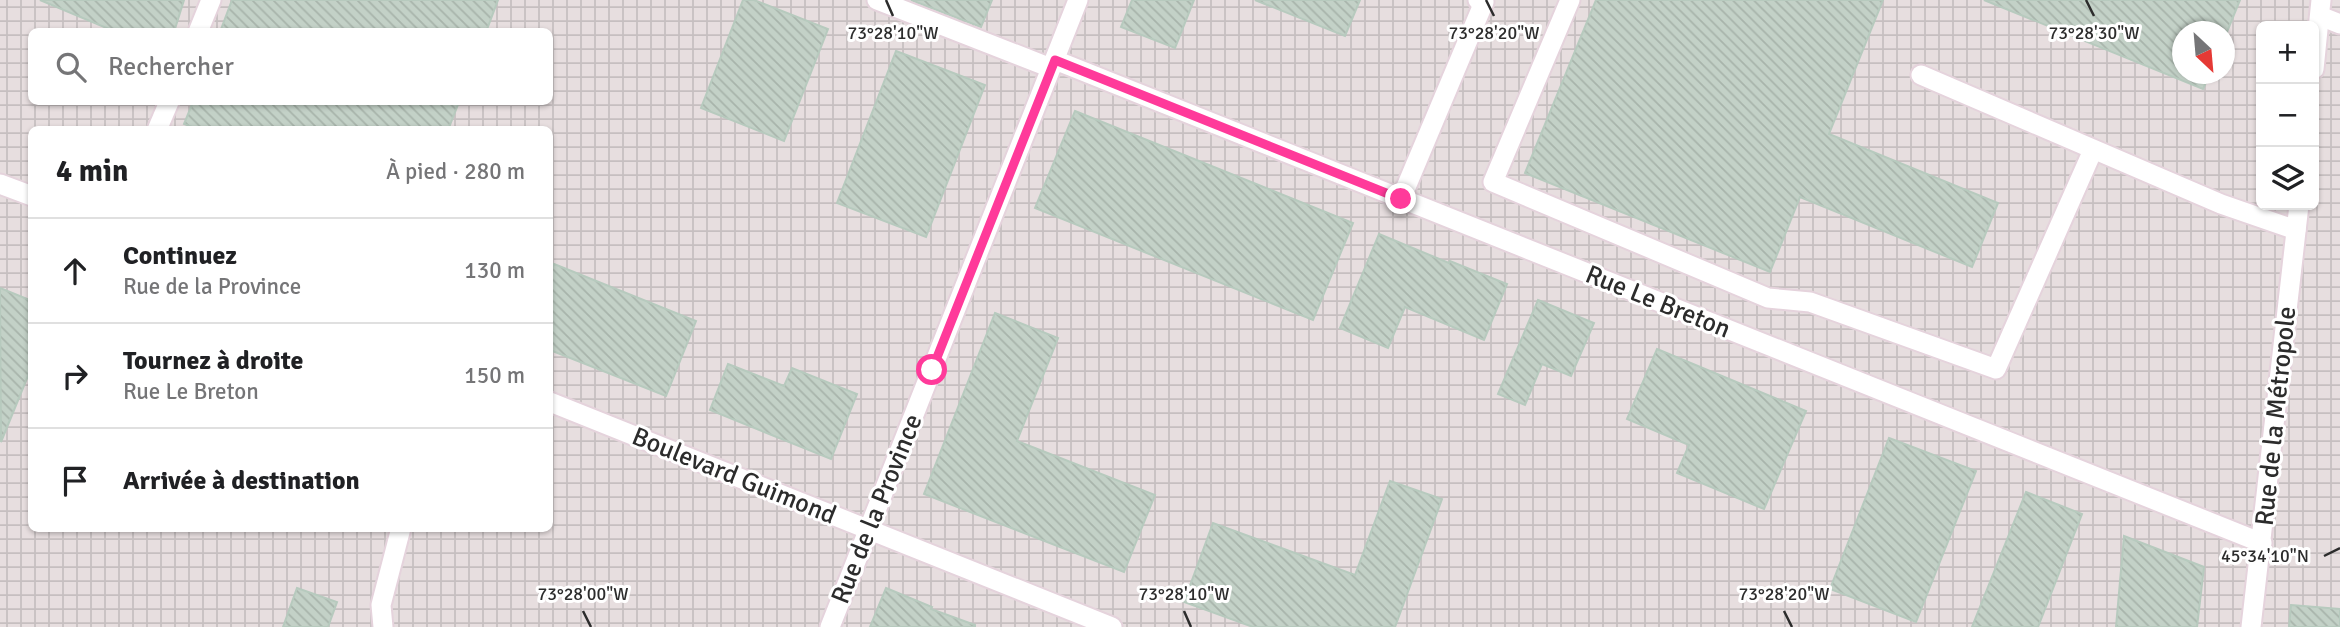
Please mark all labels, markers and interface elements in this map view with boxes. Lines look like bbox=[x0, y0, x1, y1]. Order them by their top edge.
north arrow bbox=[2172, 21, 2235, 84]
map controls bbox=[2256, 21, 2319, 210]
button: + bbox=[2256, 21, 2319, 84]
text: 73°28'10"W bbox=[848, 22, 938, 44]
text: 73°28'20"W bbox=[1449, 22, 1539, 44]
text: 73°28'30"W bbox=[2049, 22, 2139, 44]
search box bbox=[28, 28, 553, 105]
icon: search bbox=[52, 48, 90, 86]
text: Rechercher bbox=[108, 51, 234, 83]
button: − bbox=[2256, 84, 2319, 147]
button: layers bbox=[2256, 147, 2319, 210]
text: 4 min bbox=[56, 153, 128, 190]
text: À pied · 280 m bbox=[386, 157, 525, 186]
route end bbox=[1385, 183, 1416, 214]
text: Continuez bbox=[123, 240, 237, 272]
icon: ahead bbox=[56, 252, 94, 290]
text: 130 m bbox=[464, 256, 525, 285]
street label: Rue Le Breton bbox=[1581, 258, 1735, 346]
text: Rue de la Province bbox=[123, 272, 301, 301]
street label: Rue de la Métropole bbox=[2249, 305, 2303, 527]
text: Tournez à droite bbox=[123, 345, 303, 377]
route start bbox=[916, 354, 947, 385]
icon: right bbox=[56, 357, 94, 395]
text: 150 m bbox=[464, 361, 525, 390]
text: Rue Le Breton bbox=[123, 377, 259, 406]
street label: Rue de la Province bbox=[824, 410, 930, 608]
street label: Boulevard Guimond bbox=[627, 420, 841, 532]
icon: arrive bbox=[56, 462, 94, 500]
text: Arrivée à destination bbox=[123, 465, 360, 497]
text: 45°34'10"N bbox=[2221, 545, 2309, 567]
text: 73°28'00"W bbox=[538, 583, 628, 605]
text: 73°28'10"W bbox=[1139, 583, 1229, 605]
text: 73°28'20"W bbox=[1739, 583, 1829, 605]

